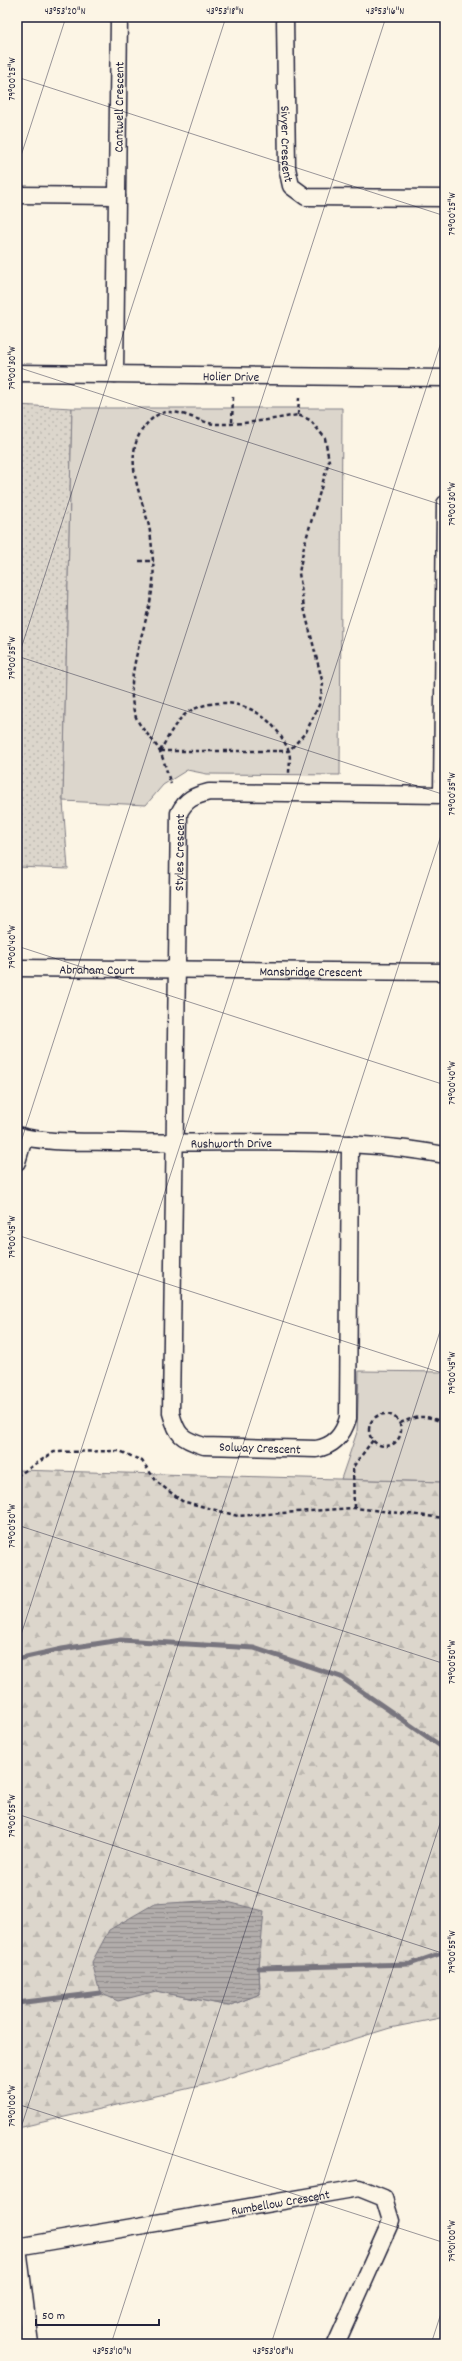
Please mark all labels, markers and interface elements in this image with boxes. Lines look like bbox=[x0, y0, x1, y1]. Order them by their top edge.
text: 43°53'20"N bbox=[44, 5, 86, 19]
text: 43°53'18"N bbox=[206, 5, 244, 19]
text: 43°53'16"N bbox=[366, 5, 404, 19]
text: 79°00'25"W bbox=[6, 57, 20, 100]
street label: Cantwell Crescent bbox=[110, 61, 131, 153]
street label: Sivyer Crescent bbox=[274, 106, 297, 185]
text: 79°00'25"W bbox=[446, 192, 460, 235]
text: 79°00'30"W bbox=[6, 346, 20, 390]
street label: Holier Drive bbox=[203, 368, 260, 388]
text: 79°00'30"W bbox=[446, 482, 460, 526]
text: 79°00'35"W bbox=[6, 636, 20, 679]
text: 79°00'35"W bbox=[446, 772, 460, 815]
street label: Styles Crescent bbox=[171, 814, 191, 891]
text: 79°00'40"W bbox=[6, 925, 20, 969]
street label: Abraham Court bbox=[59, 961, 135, 981]
street label: Mansbridge Crescent bbox=[259, 963, 363, 983]
text: 79°00'40"W bbox=[446, 1061, 460, 1105]
street label: Rushworth Drive bbox=[191, 1135, 272, 1155]
text: 79°00'45"W bbox=[6, 1215, 20, 1258]
text: 79°00'45"W bbox=[446, 1351, 460, 1394]
street label: Solway Crescent bbox=[219, 1439, 301, 1460]
text: 79°00'50"W bbox=[6, 1504, 20, 1548]
text: 79°00'50"W bbox=[446, 1640, 460, 1684]
text: 79°00'55"W bbox=[6, 1794, 20, 1838]
text: 79°00'55"W bbox=[446, 1930, 460, 1974]
text: 79°01'00"W bbox=[6, 2085, 20, 2127]
street label: Rumbellow Crescent bbox=[230, 2186, 332, 2222]
text: 79°01'00"W bbox=[446, 2220, 460, 2262]
scale bar bbox=[36, 2301, 159, 2327]
text: 50 m bbox=[42, 2308, 65, 2325]
text: 43°53'10"N bbox=[93, 2345, 132, 2359]
text: 43°53'08"N bbox=[253, 2345, 293, 2359]

